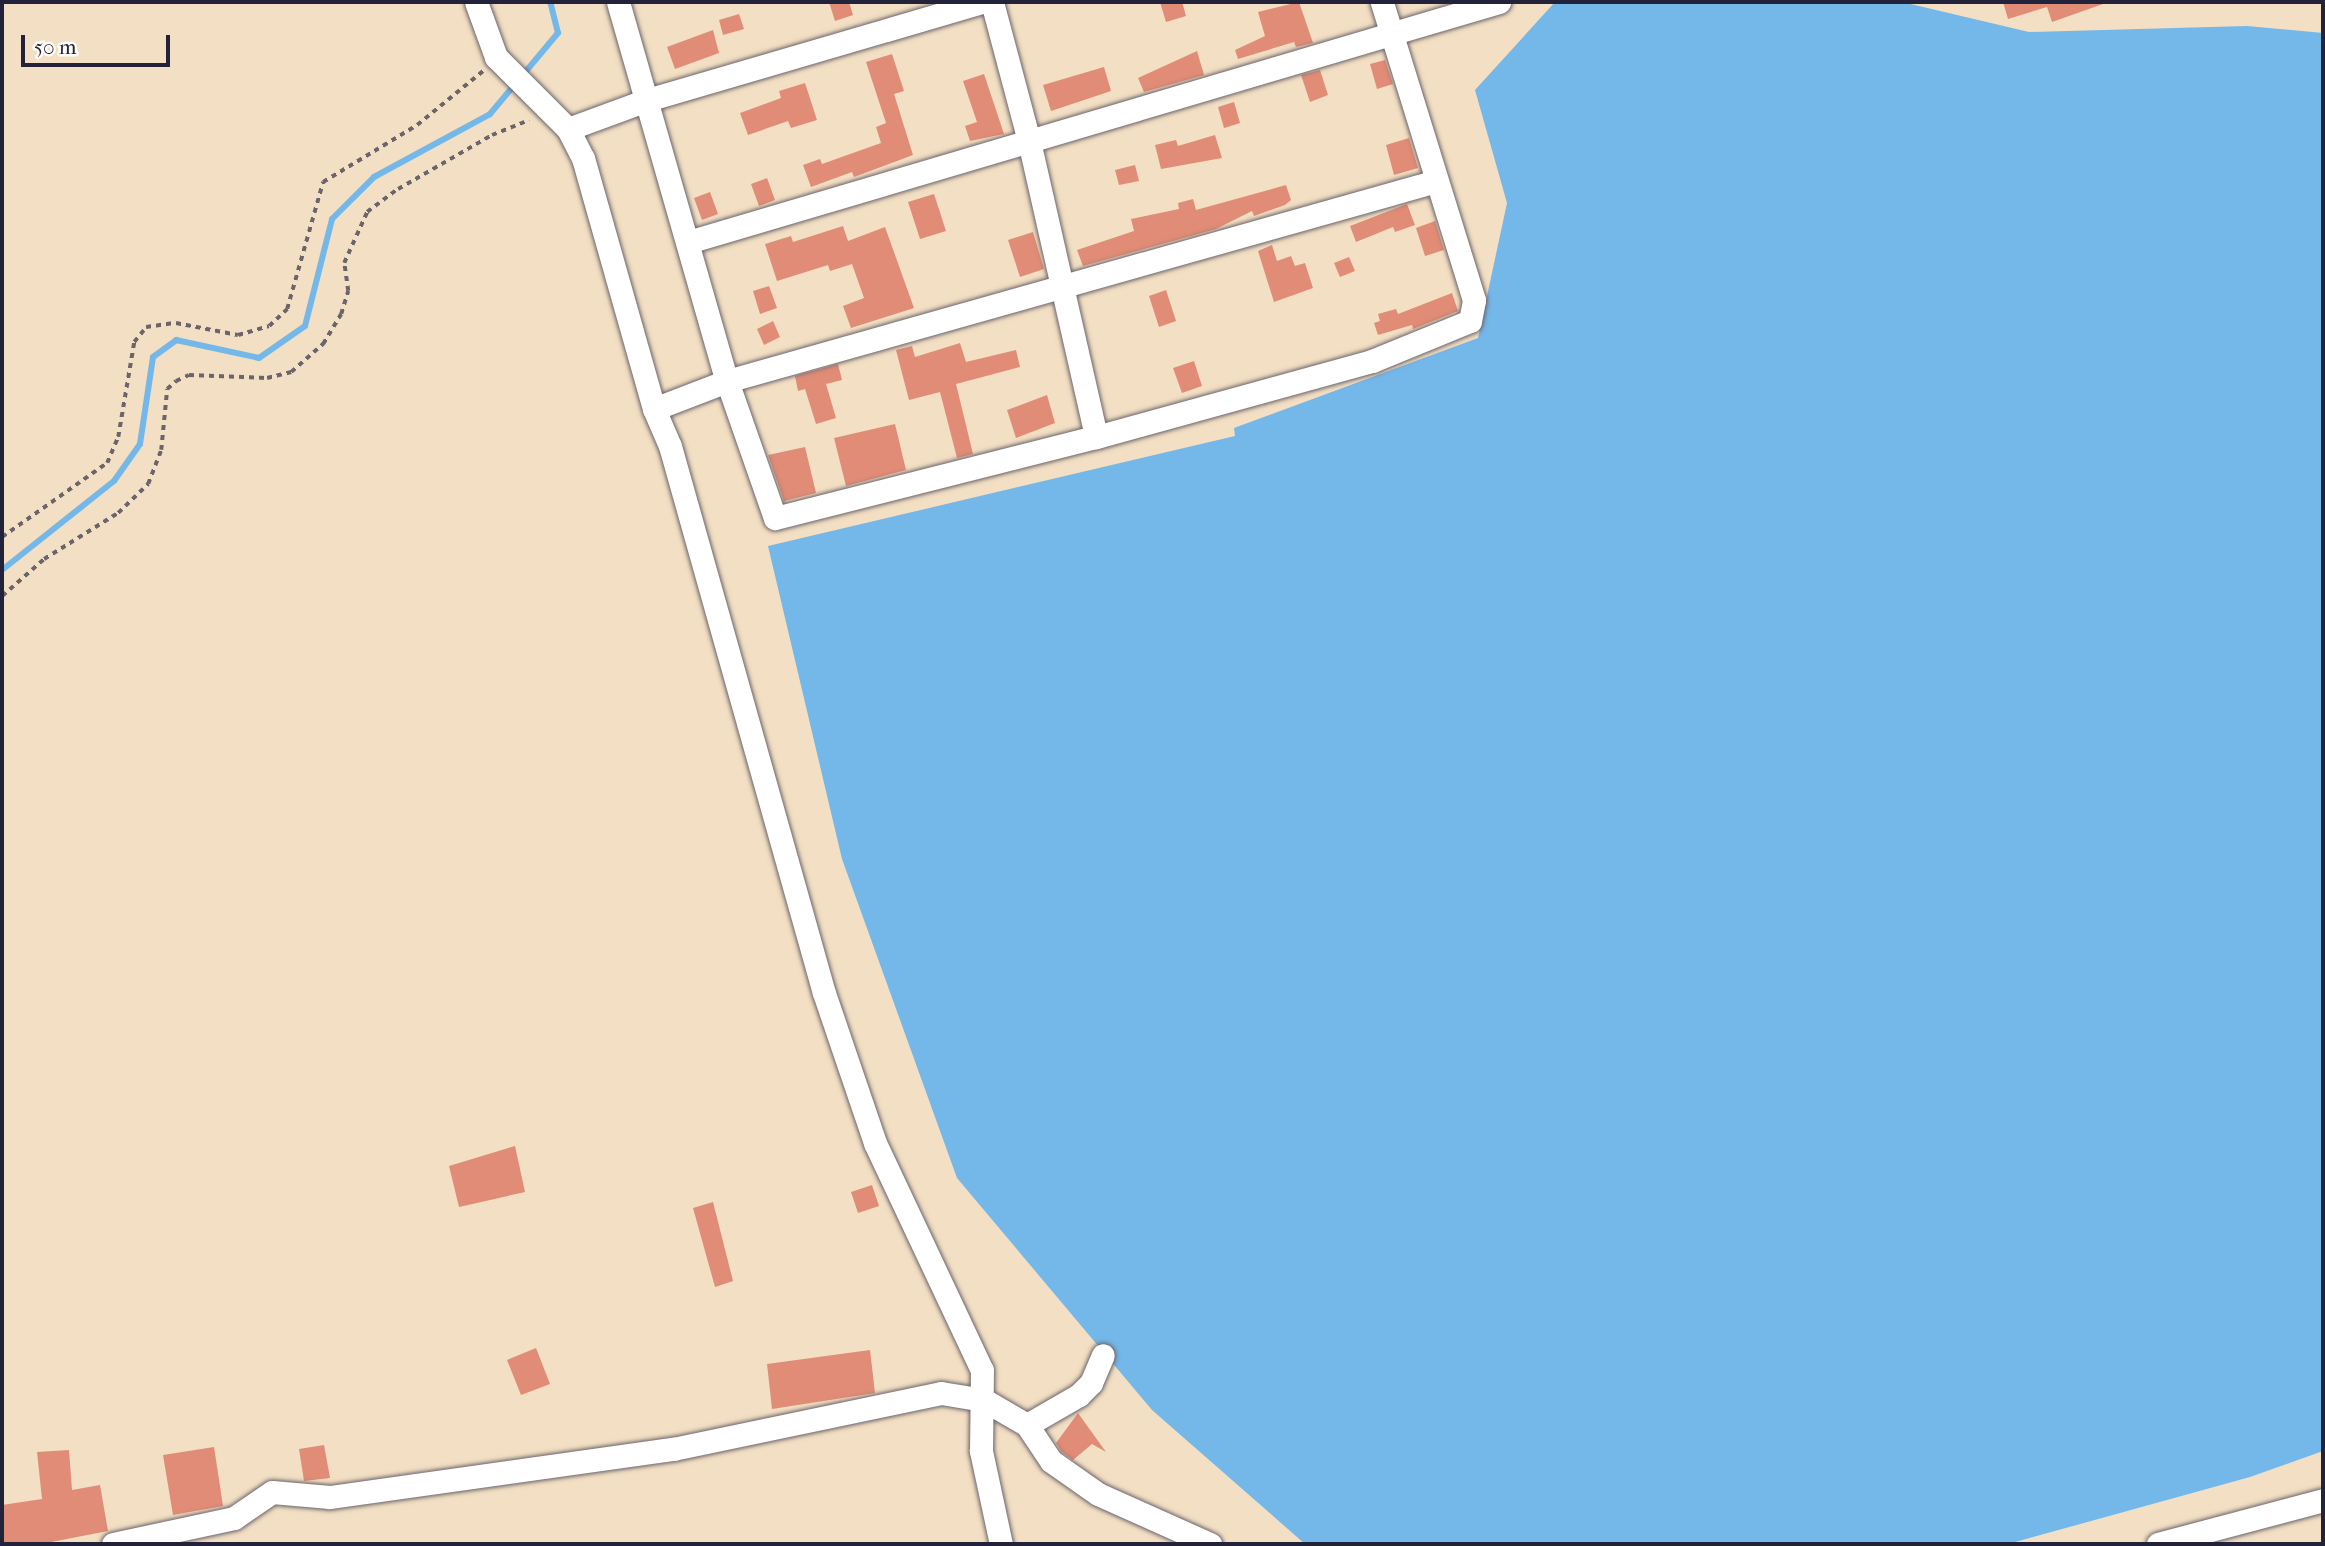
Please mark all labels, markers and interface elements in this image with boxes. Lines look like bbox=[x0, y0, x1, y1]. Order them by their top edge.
scale bar bbox=[24, 21, 173, 65]
text: 50 m bbox=[34, 35, 77, 59]

